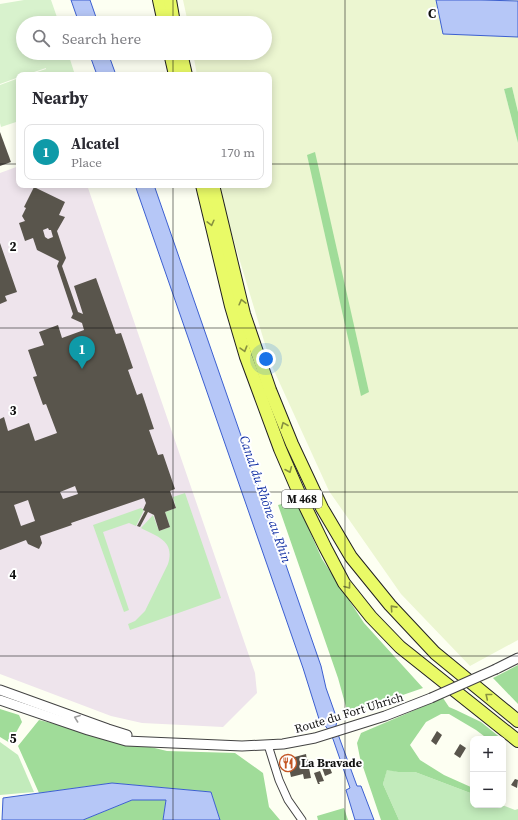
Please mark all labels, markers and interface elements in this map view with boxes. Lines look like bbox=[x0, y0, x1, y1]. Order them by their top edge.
text: C bbox=[428, 5, 436, 22]
search box bbox=[16, 16, 272, 60]
icon: search bbox=[30, 27, 52, 49]
text: Search here bbox=[62, 28, 141, 49]
text: Nearby bbox=[32, 86, 88, 110]
text: Alcatel bbox=[71, 133, 119, 154]
text: 1 bbox=[42, 144, 50, 161]
text: 170 m bbox=[221, 144, 255, 161]
text: Place bbox=[71, 154, 102, 171]
one-way arrow bbox=[206, 219, 215, 226]
text: 2 bbox=[9, 238, 17, 255]
one-way arrow bbox=[238, 299, 246, 305]
pin: 1 bbox=[69, 336, 95, 369]
one-way arrow bbox=[239, 345, 248, 352]
your location bbox=[256, 349, 276, 369]
text: 3 bbox=[9, 402, 17, 419]
one-way arrow bbox=[281, 422, 289, 430]
water label: Canal du Rhône au Rhin bbox=[236, 433, 296, 566]
one-way arrow bbox=[285, 467, 293, 474]
road number: M 468 bbox=[282, 490, 322, 508]
text: 4 bbox=[9, 566, 17, 583]
one-way arrow bbox=[343, 582, 350, 589]
one-way arrow bbox=[390, 605, 398, 613]
street label: Route du Fort Uhrich bbox=[293, 689, 405, 737]
one-way arrow bbox=[485, 694, 492, 701]
one-way arrow bbox=[73, 714, 80, 722]
text: 5 bbox=[9, 730, 17, 747]
map controls bbox=[470, 736, 506, 808]
button: + bbox=[470, 736, 506, 772]
restaurant icon: La Bravade bbox=[278, 753, 298, 773]
place label: La Bravade bbox=[301, 755, 362, 771]
button: − bbox=[470, 772, 506, 808]

